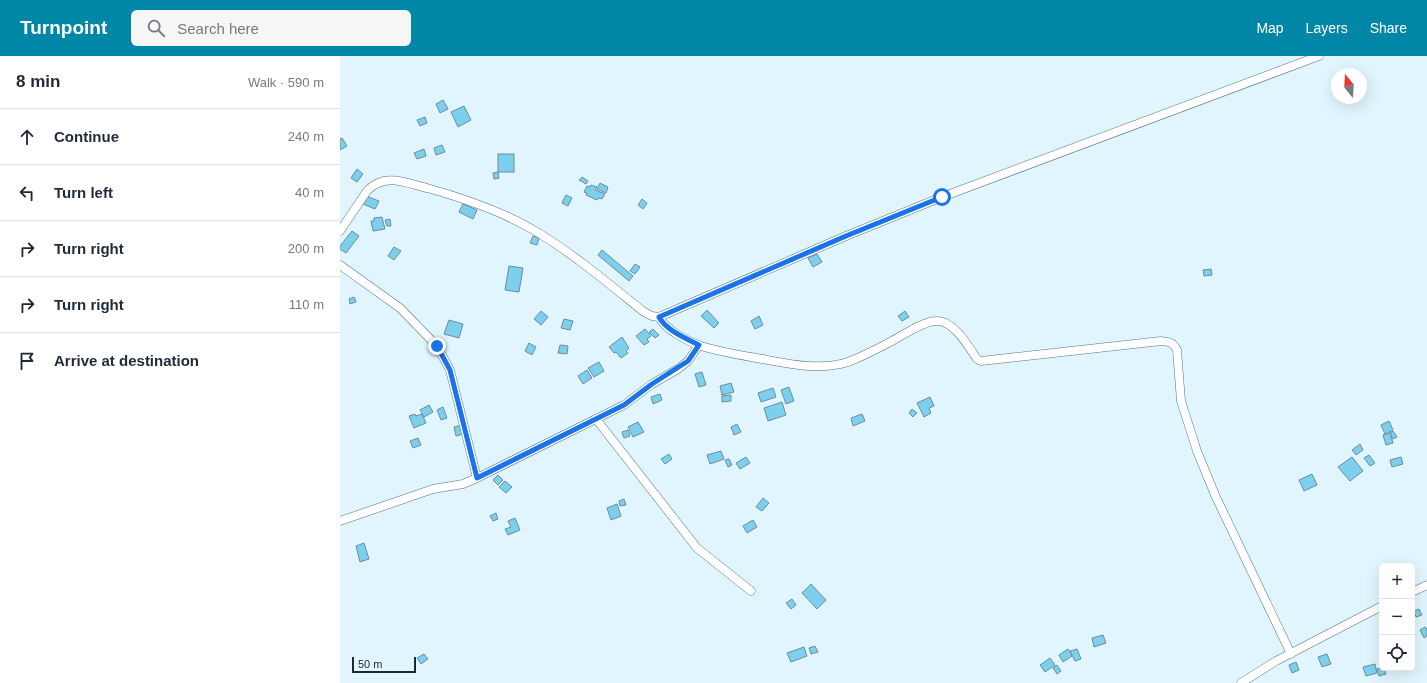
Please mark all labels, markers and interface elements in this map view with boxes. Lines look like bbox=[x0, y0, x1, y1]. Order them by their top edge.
search box bbox=[131, 10, 411, 46]
text: Turnpoint bbox=[20, 17, 107, 38]
icon: search bbox=[145, 17, 167, 39]
text: Search here bbox=[177, 20, 259, 37]
text: Map bbox=[1256, 20, 1284, 36]
text: Layers bbox=[1306, 20, 1348, 36]
text: Share bbox=[1370, 20, 1407, 36]
north arrow bbox=[1331, 68, 1367, 104]
text: 8 min bbox=[16, 72, 60, 91]
text: Walk · 590 m bbox=[248, 75, 324, 90]
icon: ahead bbox=[16, 126, 38, 148]
text: Continue bbox=[54, 128, 119, 145]
text: 240 m bbox=[288, 129, 324, 144]
icon: left bbox=[16, 182, 38, 204]
text: Turn left bbox=[54, 184, 113, 201]
text: 40 m bbox=[295, 185, 324, 200]
route start bbox=[933, 188, 951, 206]
icon: right bbox=[16, 238, 38, 260]
text: Turn right bbox=[54, 240, 124, 257]
text: 200 m bbox=[288, 241, 324, 256]
icon: right bbox=[16, 294, 38, 316]
text: Turn right bbox=[54, 296, 124, 313]
text: 110 m bbox=[289, 297, 324, 312]
route end bbox=[428, 337, 446, 355]
icon: arrive bbox=[16, 350, 38, 372]
text: Arrive at destination bbox=[54, 352, 199, 369]
map controls bbox=[1379, 563, 1415, 671]
button: + bbox=[1379, 563, 1415, 599]
button: − bbox=[1379, 599, 1415, 635]
button: locate bbox=[1379, 635, 1415, 671]
scale bar bbox=[352, 655, 416, 674]
text: 50 m bbox=[358, 658, 382, 670]

